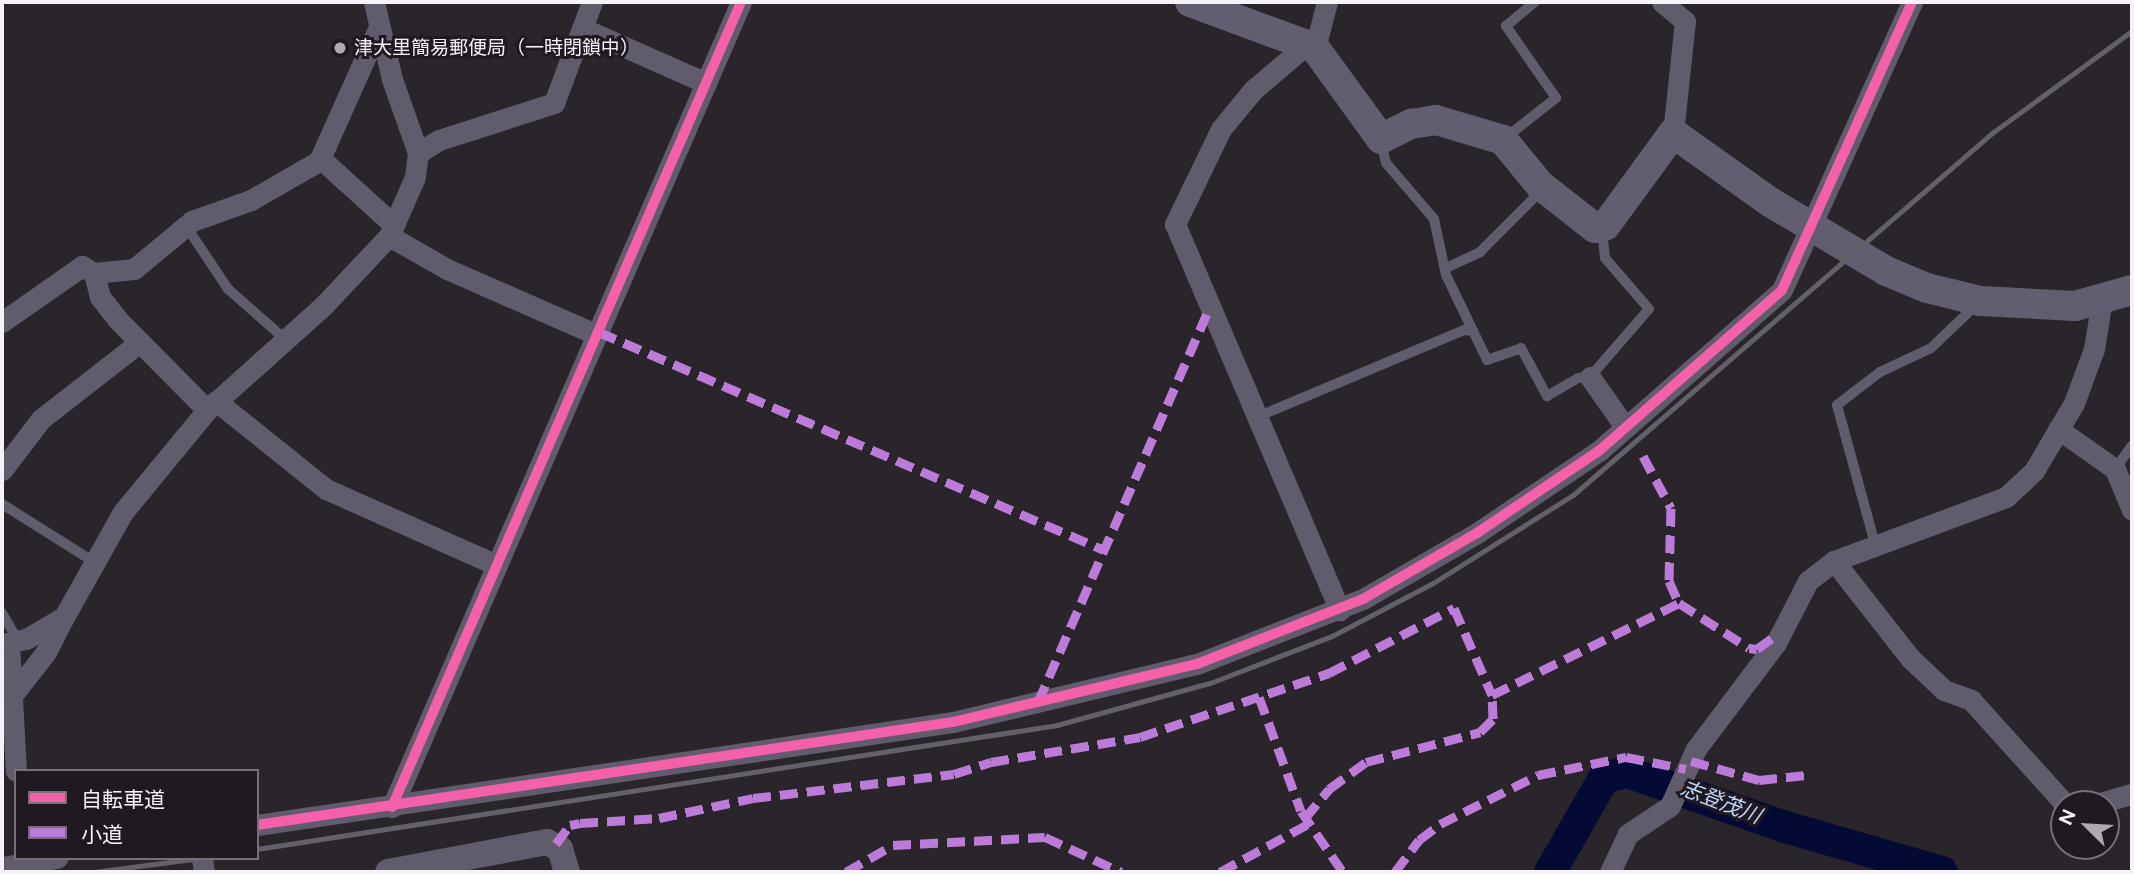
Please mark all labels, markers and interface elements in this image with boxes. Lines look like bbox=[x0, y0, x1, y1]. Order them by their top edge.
place label: 津大里簡易郵便局（一時閉鎖中） bbox=[354, 37, 639, 59]
marker: 津大里簡易郵便局（一時閉鎖中） bbox=[332, 40, 348, 56]
legend bbox=[14, 769, 259, 860]
water label: 志登茂川 bbox=[1677, 775, 1765, 829]
text: 自転車道 bbox=[81, 787, 165, 812]
north arrow bbox=[2050, 790, 2120, 860]
text: N bbox=[2054, 806, 2081, 828]
text: 小道 bbox=[81, 822, 123, 847]

